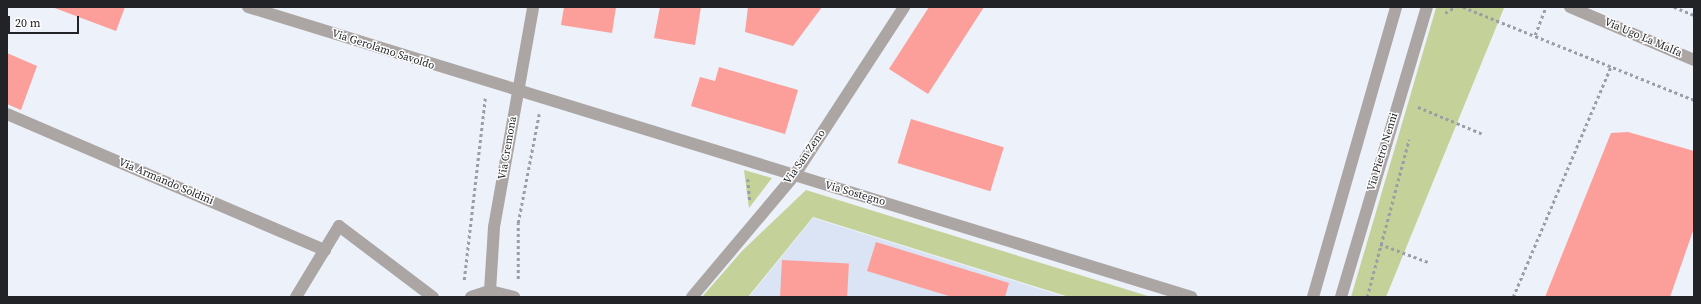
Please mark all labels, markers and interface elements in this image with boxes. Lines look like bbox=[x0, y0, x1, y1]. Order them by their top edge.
scale bar bbox=[10, 8, 81, 34]
text: 20 m bbox=[15, 15, 41, 31]
street label: Via Ugo La Malfa bbox=[1602, 16, 1684, 60]
street label: Via Gerolamo Savoldo bbox=[330, 27, 436, 73]
street label: Via Pietro Nenni bbox=[1365, 111, 1401, 193]
street label: Via Cremona bbox=[496, 115, 520, 181]
street label: Via San Zeno bbox=[781, 127, 829, 187]
street label: Via Armando Soldini bbox=[117, 156, 215, 208]
street label: Via Sostegno bbox=[823, 179, 887, 209]

